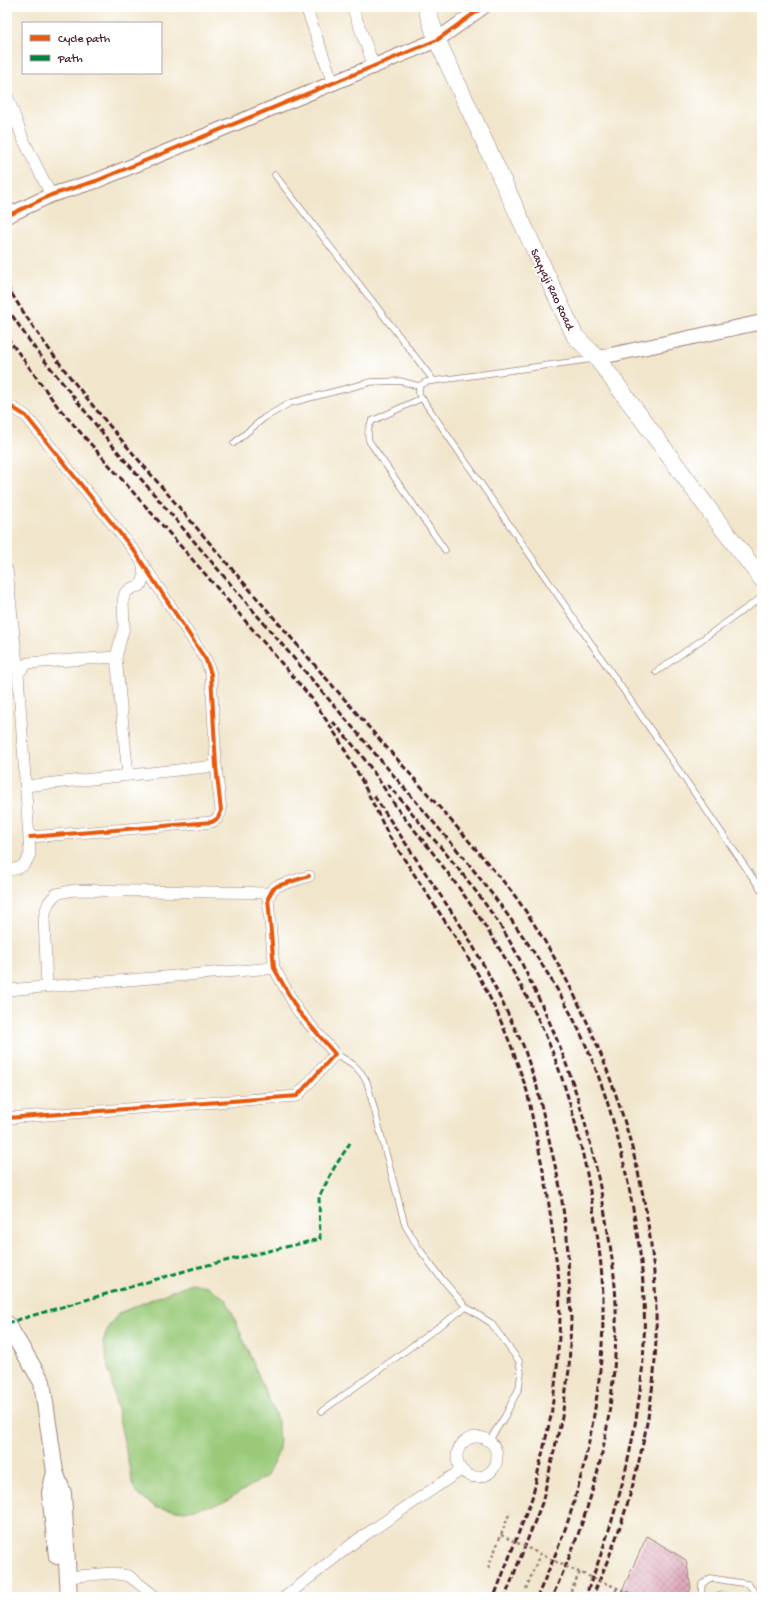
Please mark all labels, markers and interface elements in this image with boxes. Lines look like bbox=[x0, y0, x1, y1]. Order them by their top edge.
legend bbox=[22, 22, 162, 74]
text: Cycle path bbox=[58, 33, 111, 47]
text: Path bbox=[57, 53, 83, 67]
street label: Sayyaji Rao Road bbox=[526, 247, 577, 333]

